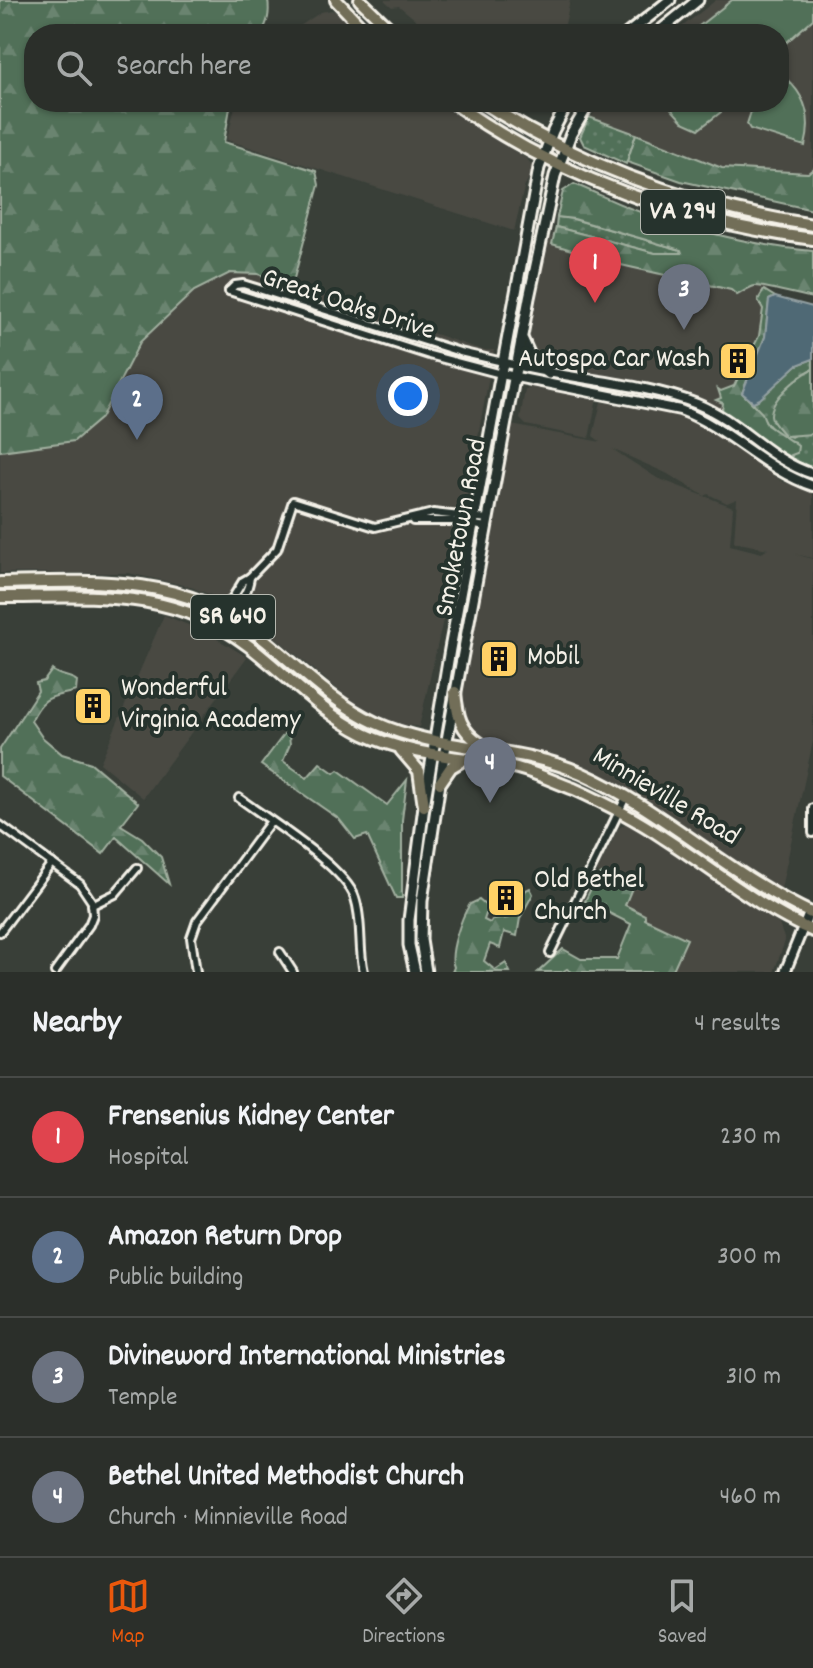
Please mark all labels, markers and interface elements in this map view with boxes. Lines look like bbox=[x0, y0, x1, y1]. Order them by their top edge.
search box bbox=[24, 24, 789, 112]
icon: search bbox=[52, 46, 96, 90]
text: Search here bbox=[116, 47, 252, 90]
road number: VA 294 bbox=[641, 190, 725, 234]
pin: 1 bbox=[569, 237, 621, 303]
street label: Great Oaks Drive bbox=[256, 259, 440, 353]
pin: 3 bbox=[658, 264, 710, 330]
building icon: Autospa Car Wash bbox=[717, 340, 759, 382]
place label: Autospa Car Wash bbox=[518, 341, 710, 381]
pin: 2 bbox=[111, 374, 163, 440]
your location bbox=[388, 376, 428, 416]
street label: Smoketown Road bbox=[426, 436, 500, 620]
road number: SR 640 bbox=[191, 595, 275, 639]
building icon: Mobil bbox=[478, 638, 520, 680]
place label: Mobil bbox=[527, 639, 580, 679]
place label: Wonderful Virginia Academy bbox=[121, 670, 301, 742]
building icon: Wonderful Virginia Academy bbox=[72, 685, 114, 727]
pin: 4 bbox=[464, 737, 516, 803]
street label: Minnieville Road bbox=[584, 738, 746, 858]
place label: Old Bethel Church bbox=[534, 862, 644, 934]
building icon: Old Bethel Church bbox=[485, 877, 527, 919]
text: Nearby bbox=[32, 1000, 121, 1049]
text: 4 results bbox=[694, 1006, 781, 1043]
text: Frensenius Kidney Center bbox=[108, 1097, 394, 1140]
text: 1 bbox=[55, 1119, 61, 1156]
text: 230 m bbox=[720, 1119, 781, 1156]
text: Hospital bbox=[108, 1140, 189, 1177]
text: Amazon Return Drop bbox=[108, 1217, 342, 1260]
text: 2 bbox=[52, 1239, 64, 1276]
text: 300 m bbox=[717, 1239, 781, 1276]
text: Public building bbox=[108, 1260, 243, 1297]
text: Divineword International Ministries bbox=[108, 1337, 506, 1380]
text: 3 bbox=[52, 1359, 64, 1396]
text: 310 m bbox=[726, 1359, 781, 1396]
text: Temple bbox=[108, 1380, 177, 1417]
text: Bethel United Methodist Church bbox=[108, 1457, 464, 1500]
text: 4 bbox=[53, 1479, 63, 1516]
text: 460 m bbox=[719, 1479, 781, 1516]
text: Church · Minnieville Road bbox=[108, 1500, 348, 1537]
tab: Map bbox=[106, 1574, 150, 1653]
tab: Directions bbox=[362, 1574, 446, 1653]
tab: Saved bbox=[658, 1574, 707, 1653]

